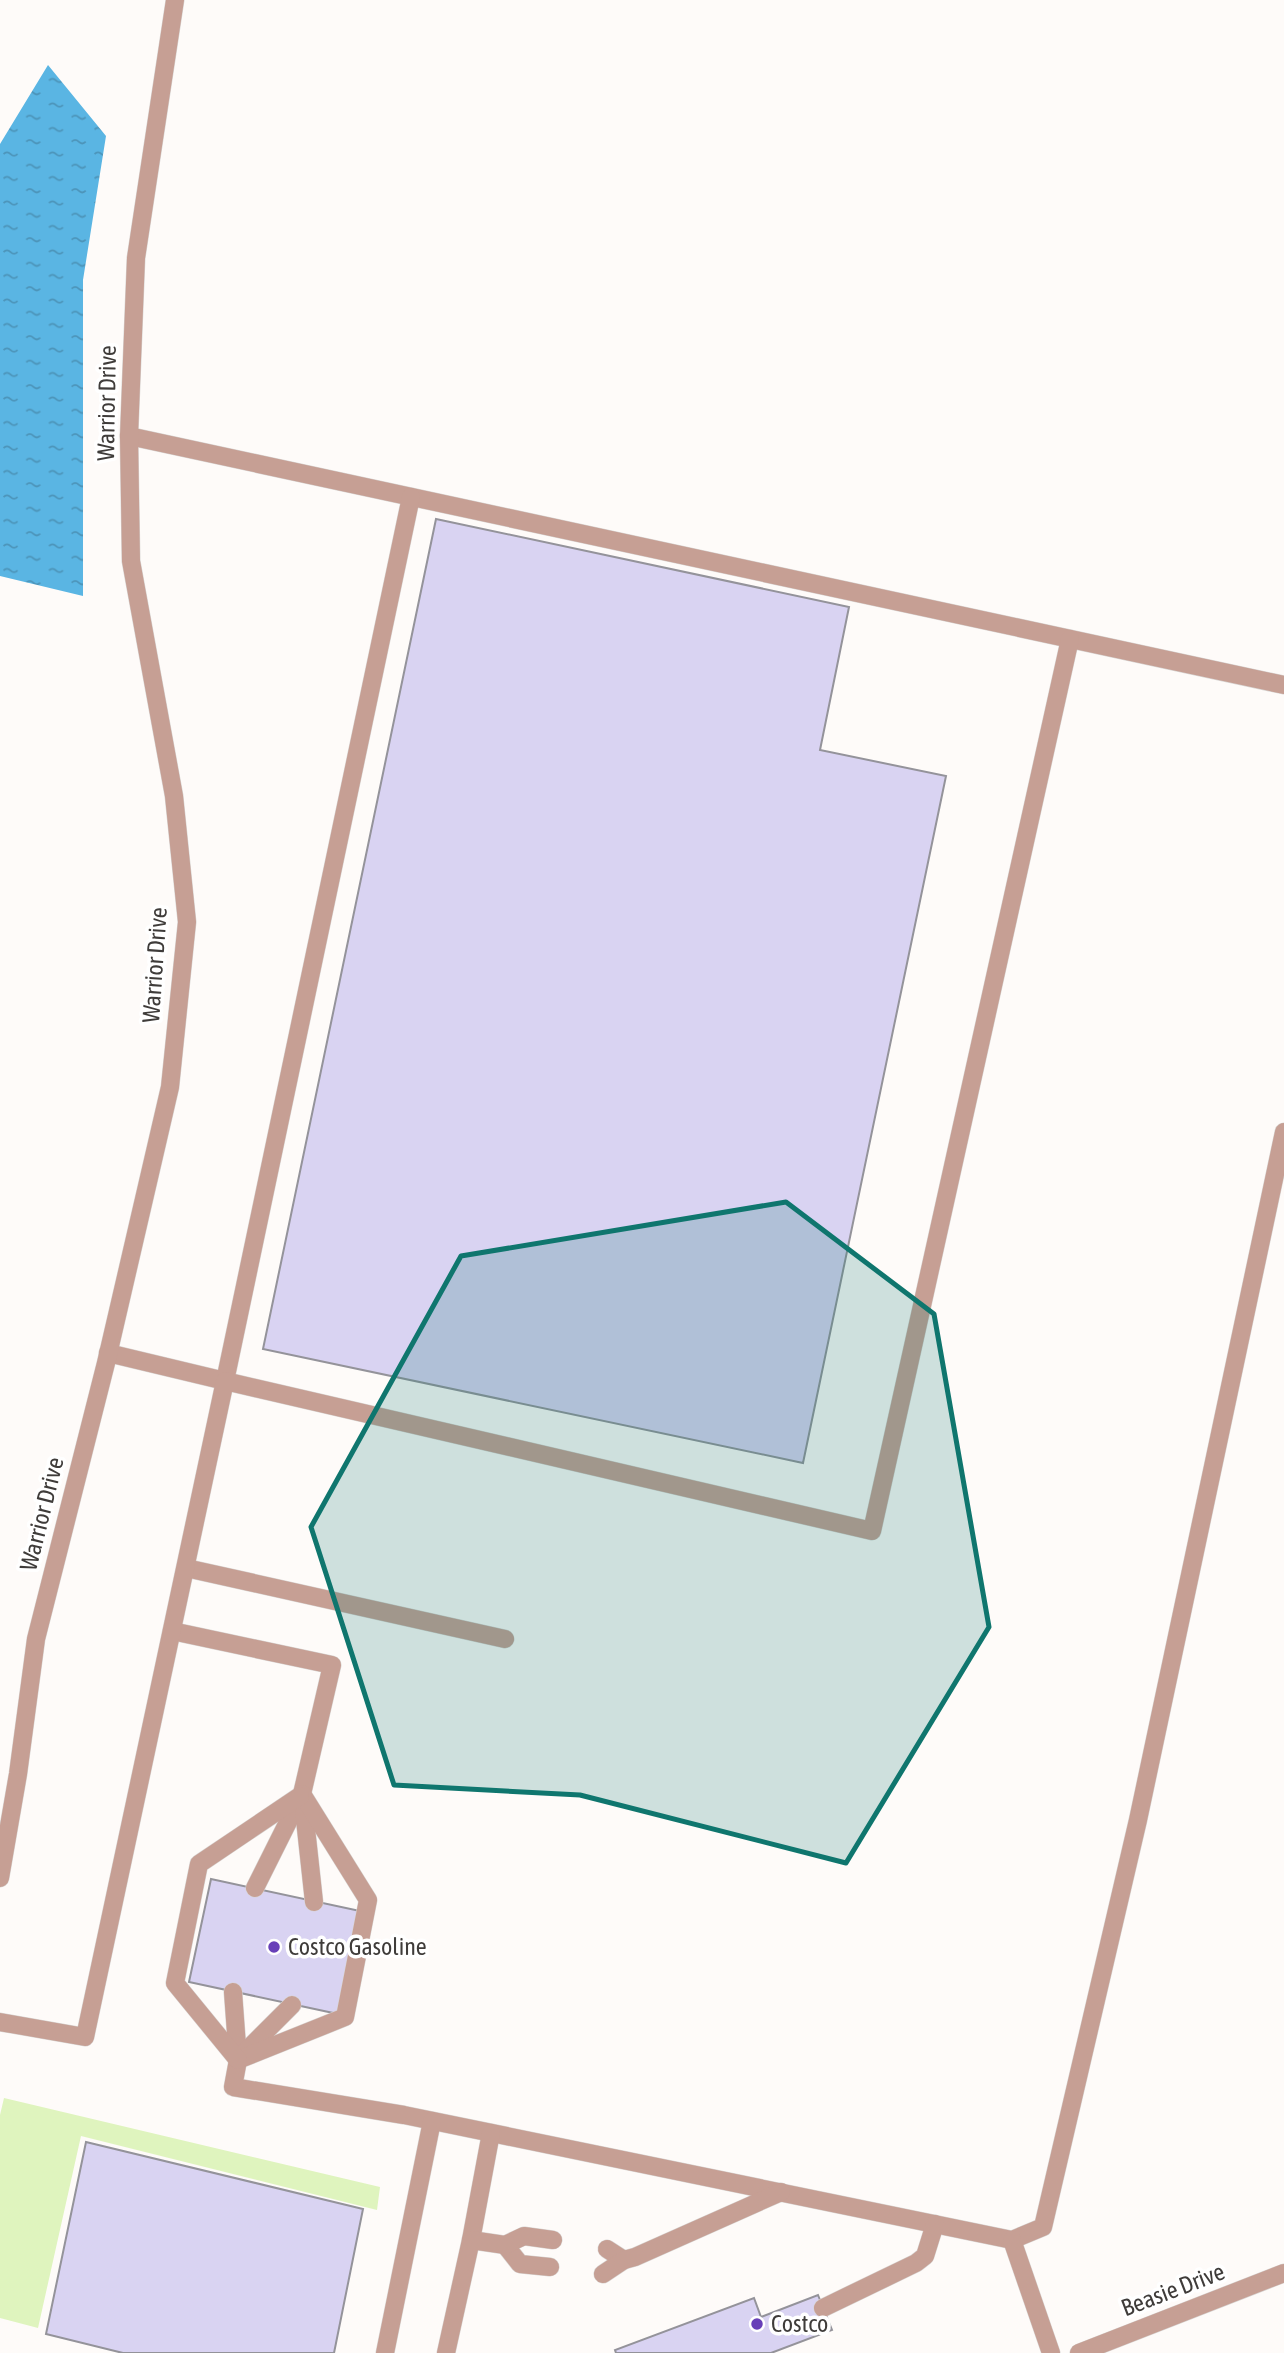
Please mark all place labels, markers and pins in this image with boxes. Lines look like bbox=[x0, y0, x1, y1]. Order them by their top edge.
place label: Costco Gasoline bbox=[288, 1933, 427, 1960]
marker: Costco Gasoline bbox=[266, 1939, 282, 1955]
place label: Costco bbox=[771, 2310, 828, 2337]
marker: Costco bbox=[749, 2316, 765, 2332]

